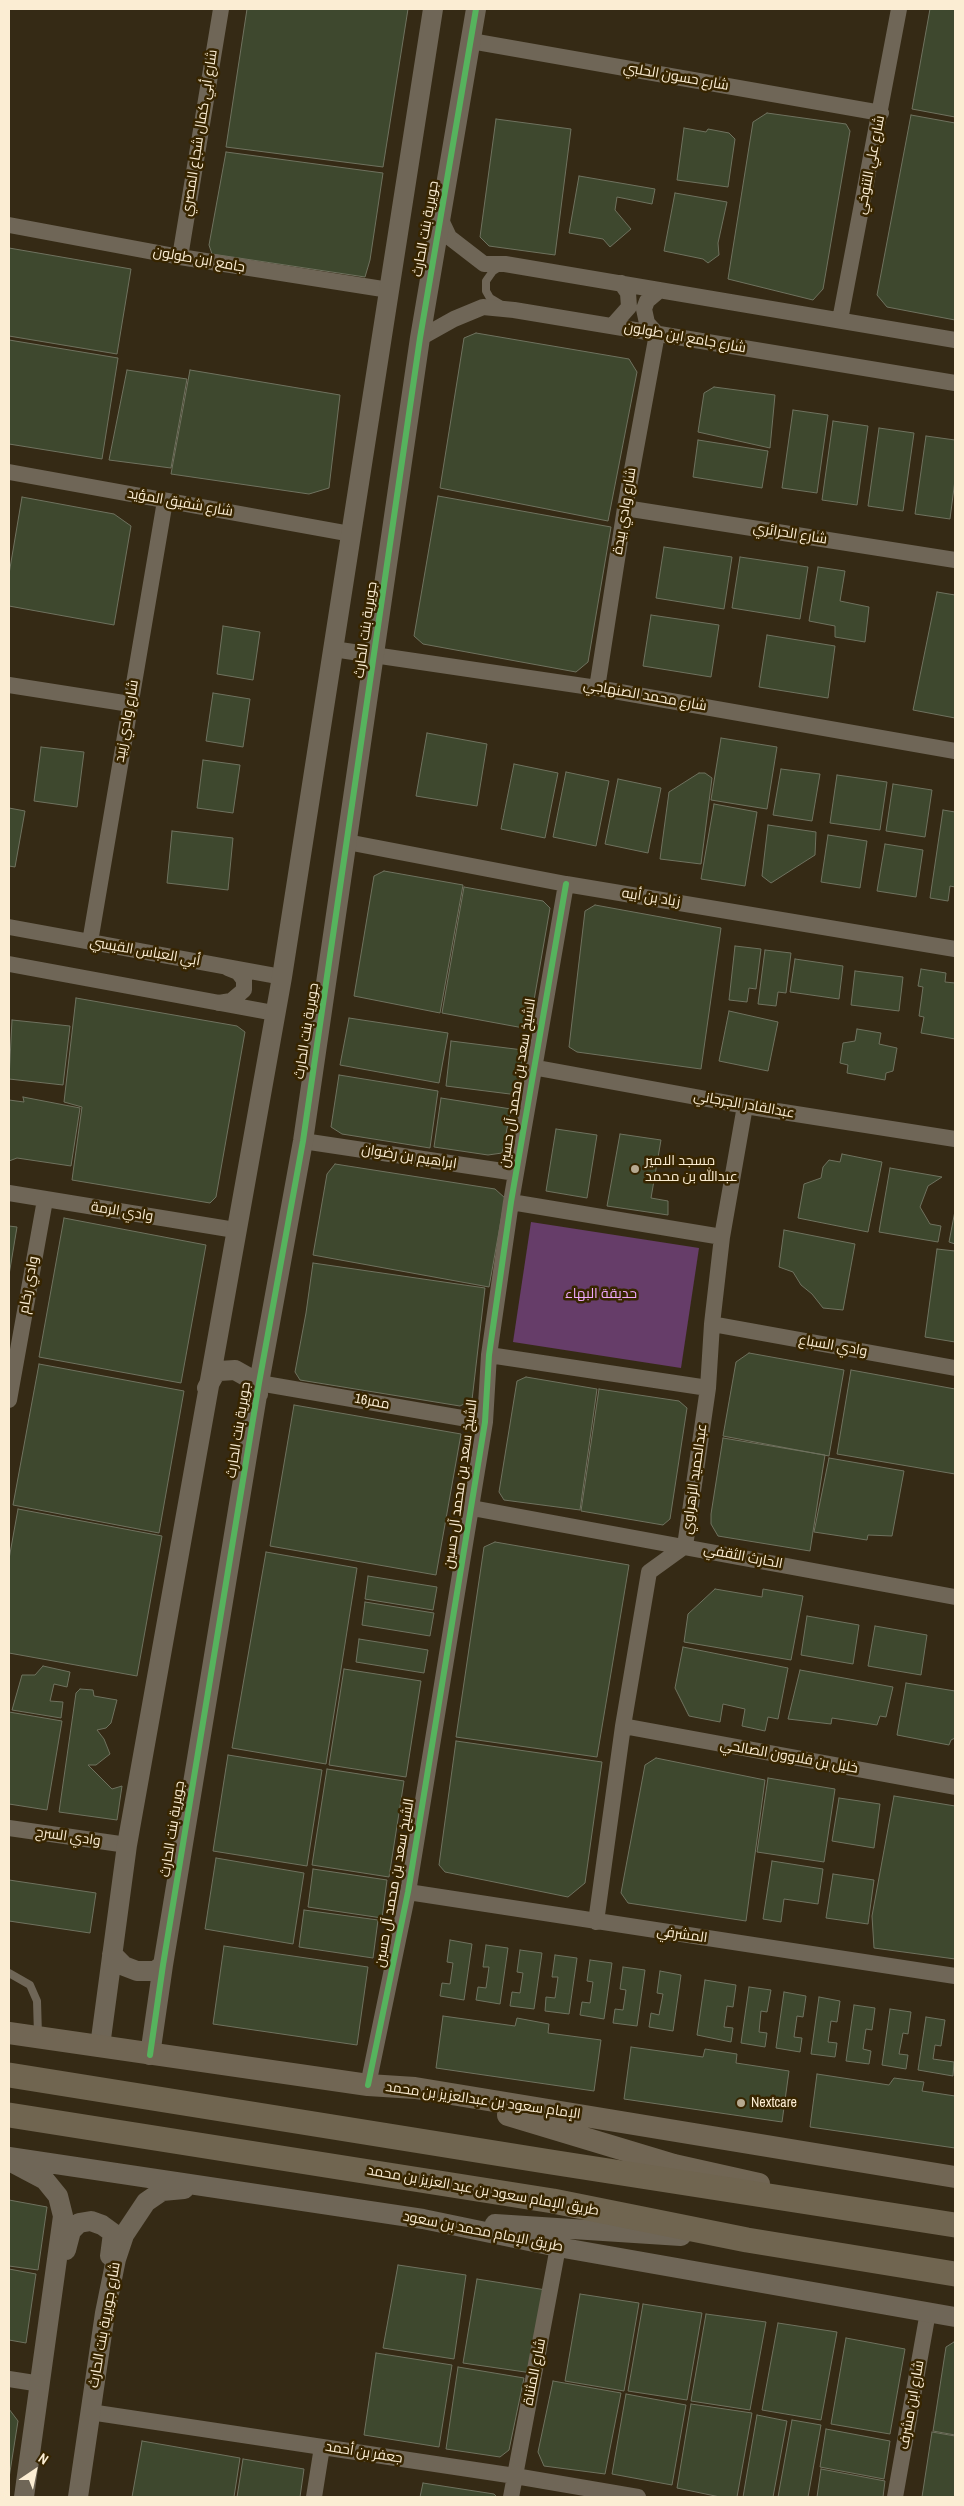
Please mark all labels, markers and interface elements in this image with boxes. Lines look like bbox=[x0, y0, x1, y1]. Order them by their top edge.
street label: شارع أبي كمال شجاع المصري bbox=[179, 48, 221, 218]
street label: شارع حسون الحلبي bbox=[622, 59, 730, 95]
street label: شارع علي التنوخي bbox=[853, 114, 889, 216]
street label: جويرية بنت الحارث bbox=[409, 180, 443, 278]
street label: جامع ابن طولون bbox=[152, 244, 246, 276]
street label: شارع جامع ابن طولون bbox=[623, 319, 747, 357]
street label: شارع وادي بيدة bbox=[610, 466, 640, 556]
street label: شارع شفيق المؤيد bbox=[126, 485, 234, 521]
street label: شارع الحرائري bbox=[752, 520, 828, 548]
street label: جويرية بنت الحارث bbox=[351, 581, 381, 679]
street label: شارع محمد الصنهاجي bbox=[582, 677, 708, 715]
street label: شارع وادي زبيد bbox=[112, 679, 142, 763]
street label: زياد بن أبيه bbox=[621, 885, 681, 911]
street label: أبي العباس القيسي bbox=[89, 934, 201, 970]
street label: جويرية بنت الحارث bbox=[291, 982, 323, 1080]
street label: الشيخ سعد بن محمد آل حسين bbox=[496, 997, 540, 1169]
street label: عبدالقادر الجرجاني bbox=[692, 1088, 796, 1122]
street label: ابراهيم بن رضوان bbox=[360, 1141, 458, 1173]
place label: مسجد الامير عبدالله بن محمد bbox=[645, 1153, 738, 1186]
marker: مسجد الامير عبدالله بن محمد bbox=[629, 1163, 641, 1175]
street label: وادي الرمة bbox=[90, 1199, 154, 1225]
street label: وادي رخام bbox=[16, 1255, 42, 1315]
park label: حديقة البهاء bbox=[565, 1286, 637, 1302]
street label: وادي السباع bbox=[797, 1332, 869, 1360]
street label: جويرية بنت الحارث bbox=[223, 1381, 255, 1479]
street label: ممر16 bbox=[353, 1391, 391, 1413]
street label: الشيخ سعد بن محمد آل حسين bbox=[441, 1398, 481, 1570]
street label: عبدالحميد الزهراوي bbox=[679, 1423, 711, 1535]
street label: الحارث الثقفي bbox=[702, 1541, 784, 1573]
street label: خليل بن قلاوون الصالحي bbox=[719, 1737, 859, 1777]
street label: جويرية بنت الحارث bbox=[157, 1780, 189, 1878]
street label: الشيخ سعد بن محمد آل حسين bbox=[372, 1797, 418, 1969]
street label: وادي السرح bbox=[34, 1824, 102, 1850]
street label: المشرفي bbox=[656, 1923, 708, 1947]
street label: الإمام سعود بن عبدالعزيز بن محمد bbox=[384, 2079, 582, 2123]
place label: Nextcare bbox=[751, 2095, 797, 2111]
marker: Nextcare bbox=[735, 2097, 747, 2109]
street label: طريق الإمام سعود بن عبد العزيز بن محمد bbox=[366, 2162, 600, 2220]
street label: طريق الإمام محمد بن سعود bbox=[402, 2208, 564, 2256]
street label: شارع جويرية بنت الحارث bbox=[86, 2261, 124, 2389]
street label: شارع المثناة bbox=[520, 2337, 550, 2407]
street label: شارع ابن مشرف bbox=[896, 2359, 928, 2451]
street label: جعفر بن أحمد bbox=[324, 2439, 404, 2467]
north arrow bbox=[10, 2446, 60, 2496]
text: N bbox=[35, 2449, 52, 2468]

